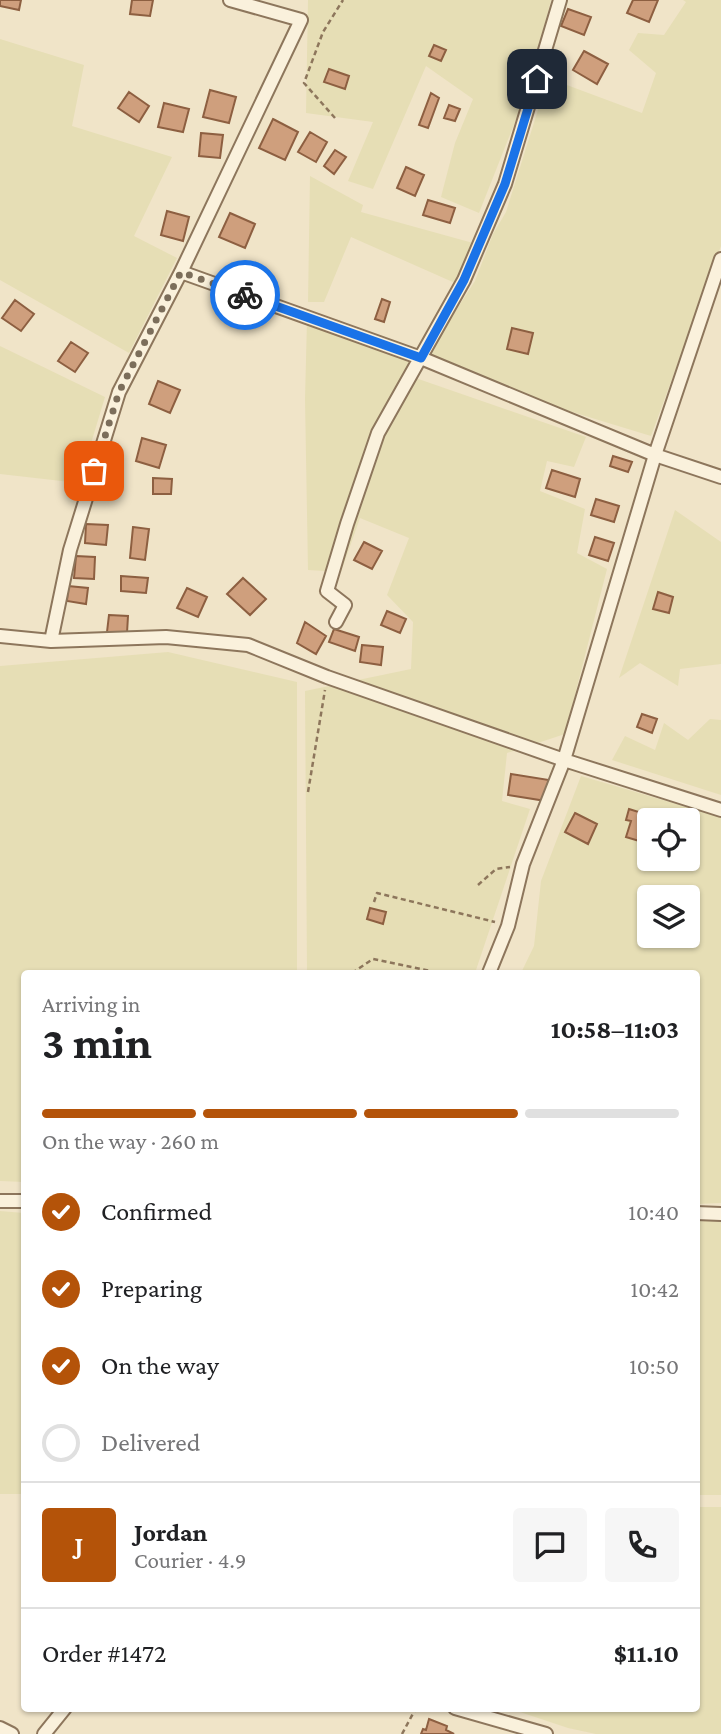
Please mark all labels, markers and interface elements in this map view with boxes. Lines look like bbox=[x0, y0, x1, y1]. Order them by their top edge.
pin bbox=[507, 49, 567, 109]
icon: home bbox=[518, 60, 556, 98]
courier bbox=[210, 260, 280, 330]
icon: bike bbox=[226, 276, 264, 314]
pin bbox=[64, 441, 124, 501]
icon: bag bbox=[75, 452, 113, 490]
map controls bbox=[637, 808, 700, 948]
button: locate bbox=[637, 808, 700, 871]
button: layers bbox=[637, 885, 700, 948]
text: Arriving in bbox=[42, 991, 140, 1017]
text: 10:58–11:03 bbox=[551, 1015, 679, 1044]
text: 3 min bbox=[42, 1017, 152, 1068]
text: On the way · 260 m bbox=[42, 1128, 219, 1154]
icon: check bbox=[42, 1193, 80, 1231]
text: Confirmed bbox=[101, 1197, 212, 1226]
text: 10:40 bbox=[628, 1199, 679, 1225]
icon: check bbox=[42, 1270, 80, 1308]
text: Preparing bbox=[101, 1274, 202, 1303]
text: 10:42 bbox=[631, 1276, 679, 1302]
icon: check bbox=[42, 1347, 80, 1385]
text: On the way bbox=[101, 1351, 219, 1380]
text: 10:50 bbox=[629, 1353, 679, 1379]
text: Delivered bbox=[101, 1428, 200, 1457]
button: chat bbox=[513, 1508, 587, 1582]
button: phone bbox=[605, 1508, 679, 1582]
text: Jordan bbox=[134, 1518, 208, 1547]
text: J bbox=[75, 1531, 83, 1560]
text: Courier · 4.9 bbox=[134, 1547, 246, 1573]
text: Order #1472 bbox=[42, 1639, 166, 1668]
text: $11.10 bbox=[614, 1639, 679, 1668]

